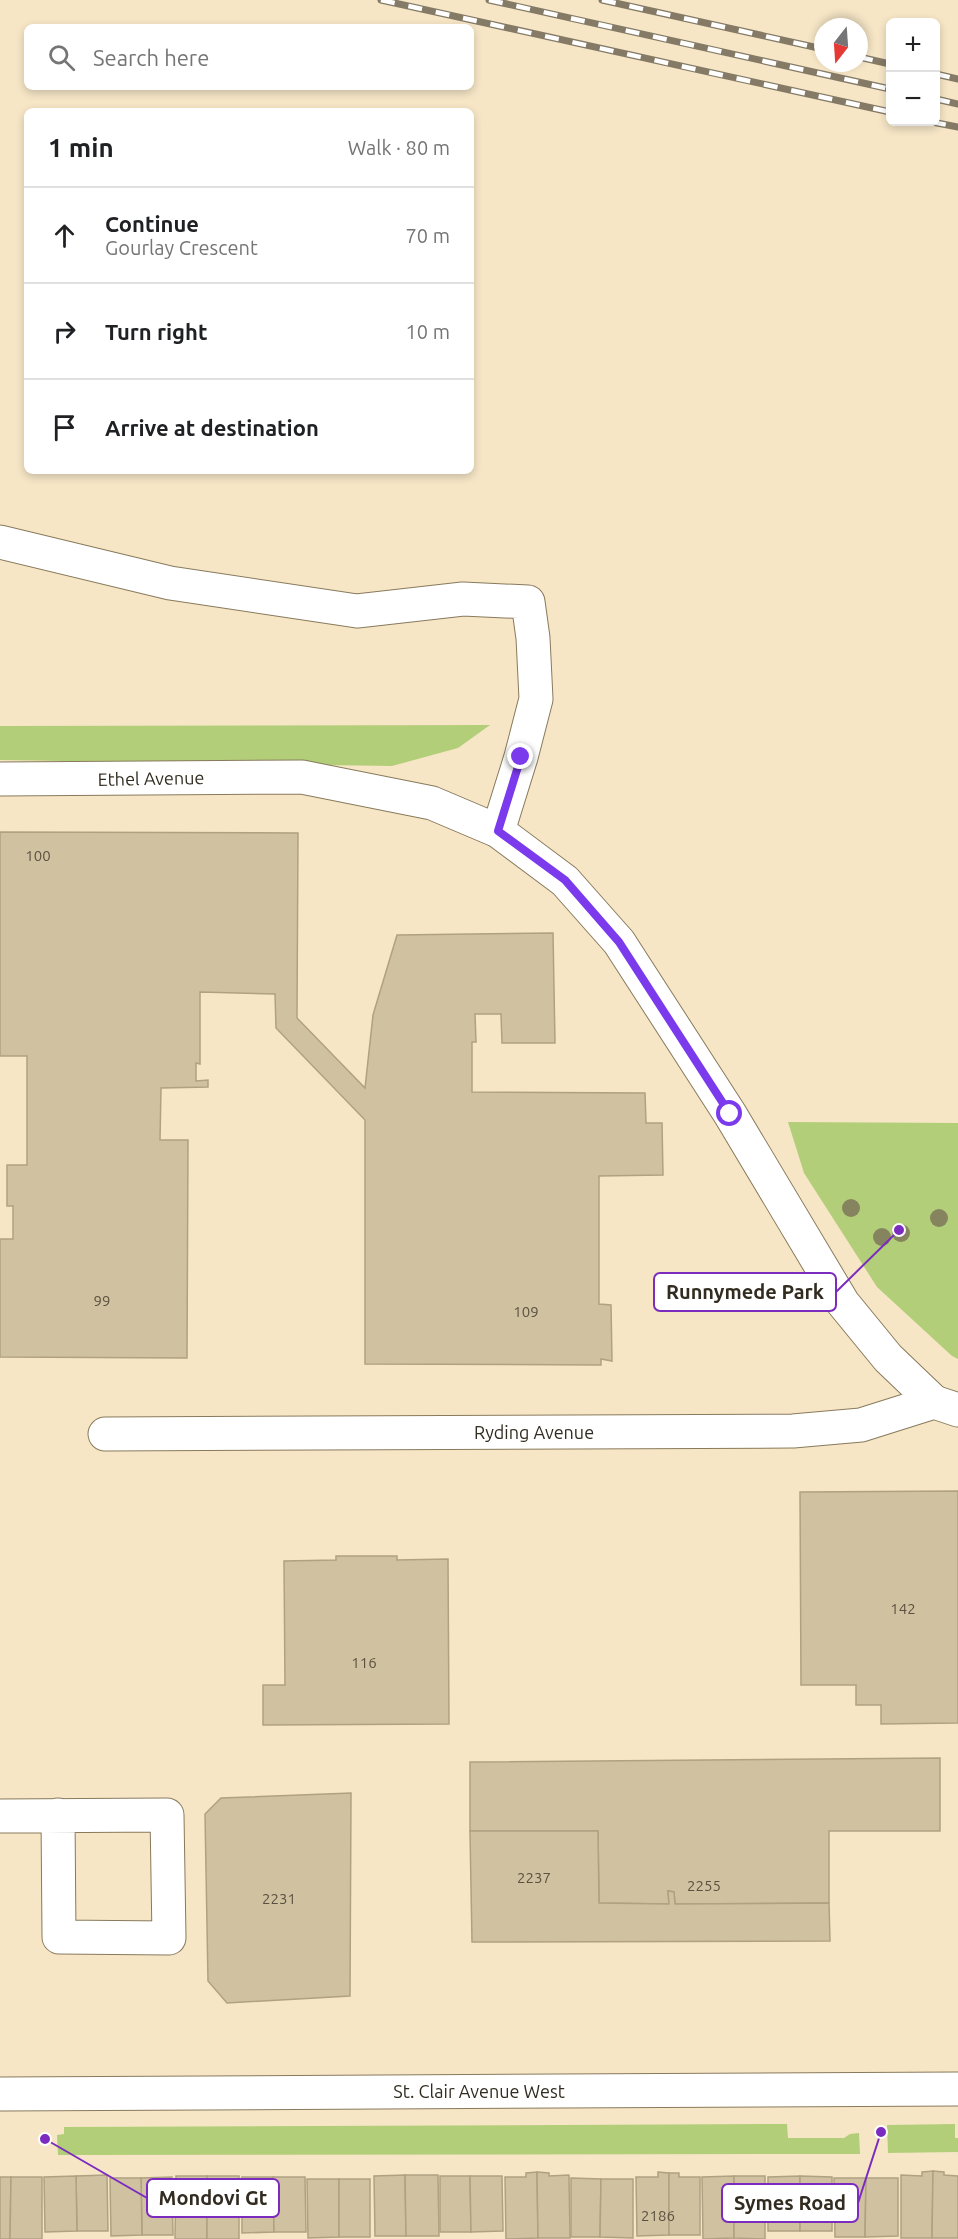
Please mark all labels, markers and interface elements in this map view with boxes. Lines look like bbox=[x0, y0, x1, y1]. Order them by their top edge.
north arrow bbox=[814, 18, 868, 72]
map controls bbox=[886, 18, 940, 126]
button: + bbox=[886, 18, 940, 72]
search box bbox=[24, 24, 474, 90]
icon: search bbox=[45, 41, 78, 74]
text: Search here bbox=[93, 45, 209, 70]
button: − bbox=[886, 72, 940, 126]
text: 1 min bbox=[48, 133, 114, 162]
text: Walk · 80 m bbox=[348, 136, 450, 159]
text: Continue bbox=[105, 211, 199, 236]
icon: ahead bbox=[48, 219, 81, 252]
text: 70 m bbox=[406, 224, 450, 247]
text: Gourlay Crescent bbox=[105, 236, 258, 259]
icon: right bbox=[48, 315, 81, 348]
text: Turn right bbox=[105, 319, 207, 344]
text: 10 m bbox=[406, 320, 450, 343]
icon: arrive bbox=[48, 411, 81, 444]
text: Arrive at destination bbox=[105, 415, 319, 440]
route end bbox=[507, 743, 533, 769]
street label: Ethel Avenue bbox=[97, 767, 205, 789]
house number: 100 bbox=[25, 847, 51, 864]
route start bbox=[716, 1100, 742, 1126]
callout: Runnymede Park bbox=[654, 1273, 836, 1311]
text: Runnymede Park bbox=[666, 1280, 824, 1303]
house number: 99 bbox=[94, 1292, 110, 1309]
house number: 109 bbox=[513, 1303, 539, 1320]
street label: Ryding Avenue bbox=[474, 1422, 594, 1442]
house number: 142 bbox=[890, 1600, 916, 1617]
house number: 116 bbox=[351, 1654, 377, 1671]
house number: 2237 bbox=[517, 1869, 551, 1886]
house number: 2255 bbox=[687, 1877, 721, 1894]
house number: 2231 bbox=[262, 1890, 296, 1907]
street label: St. Clair Avenue West bbox=[393, 2081, 565, 2101]
callout: Mondovi Gt bbox=[147, 2179, 279, 2217]
callout: Symes Road bbox=[722, 2184, 858, 2222]
text: Mondovi Gt bbox=[159, 2186, 268, 2209]
text: Symes Road bbox=[734, 2191, 846, 2214]
house number: 2186 bbox=[641, 2207, 675, 2224]

